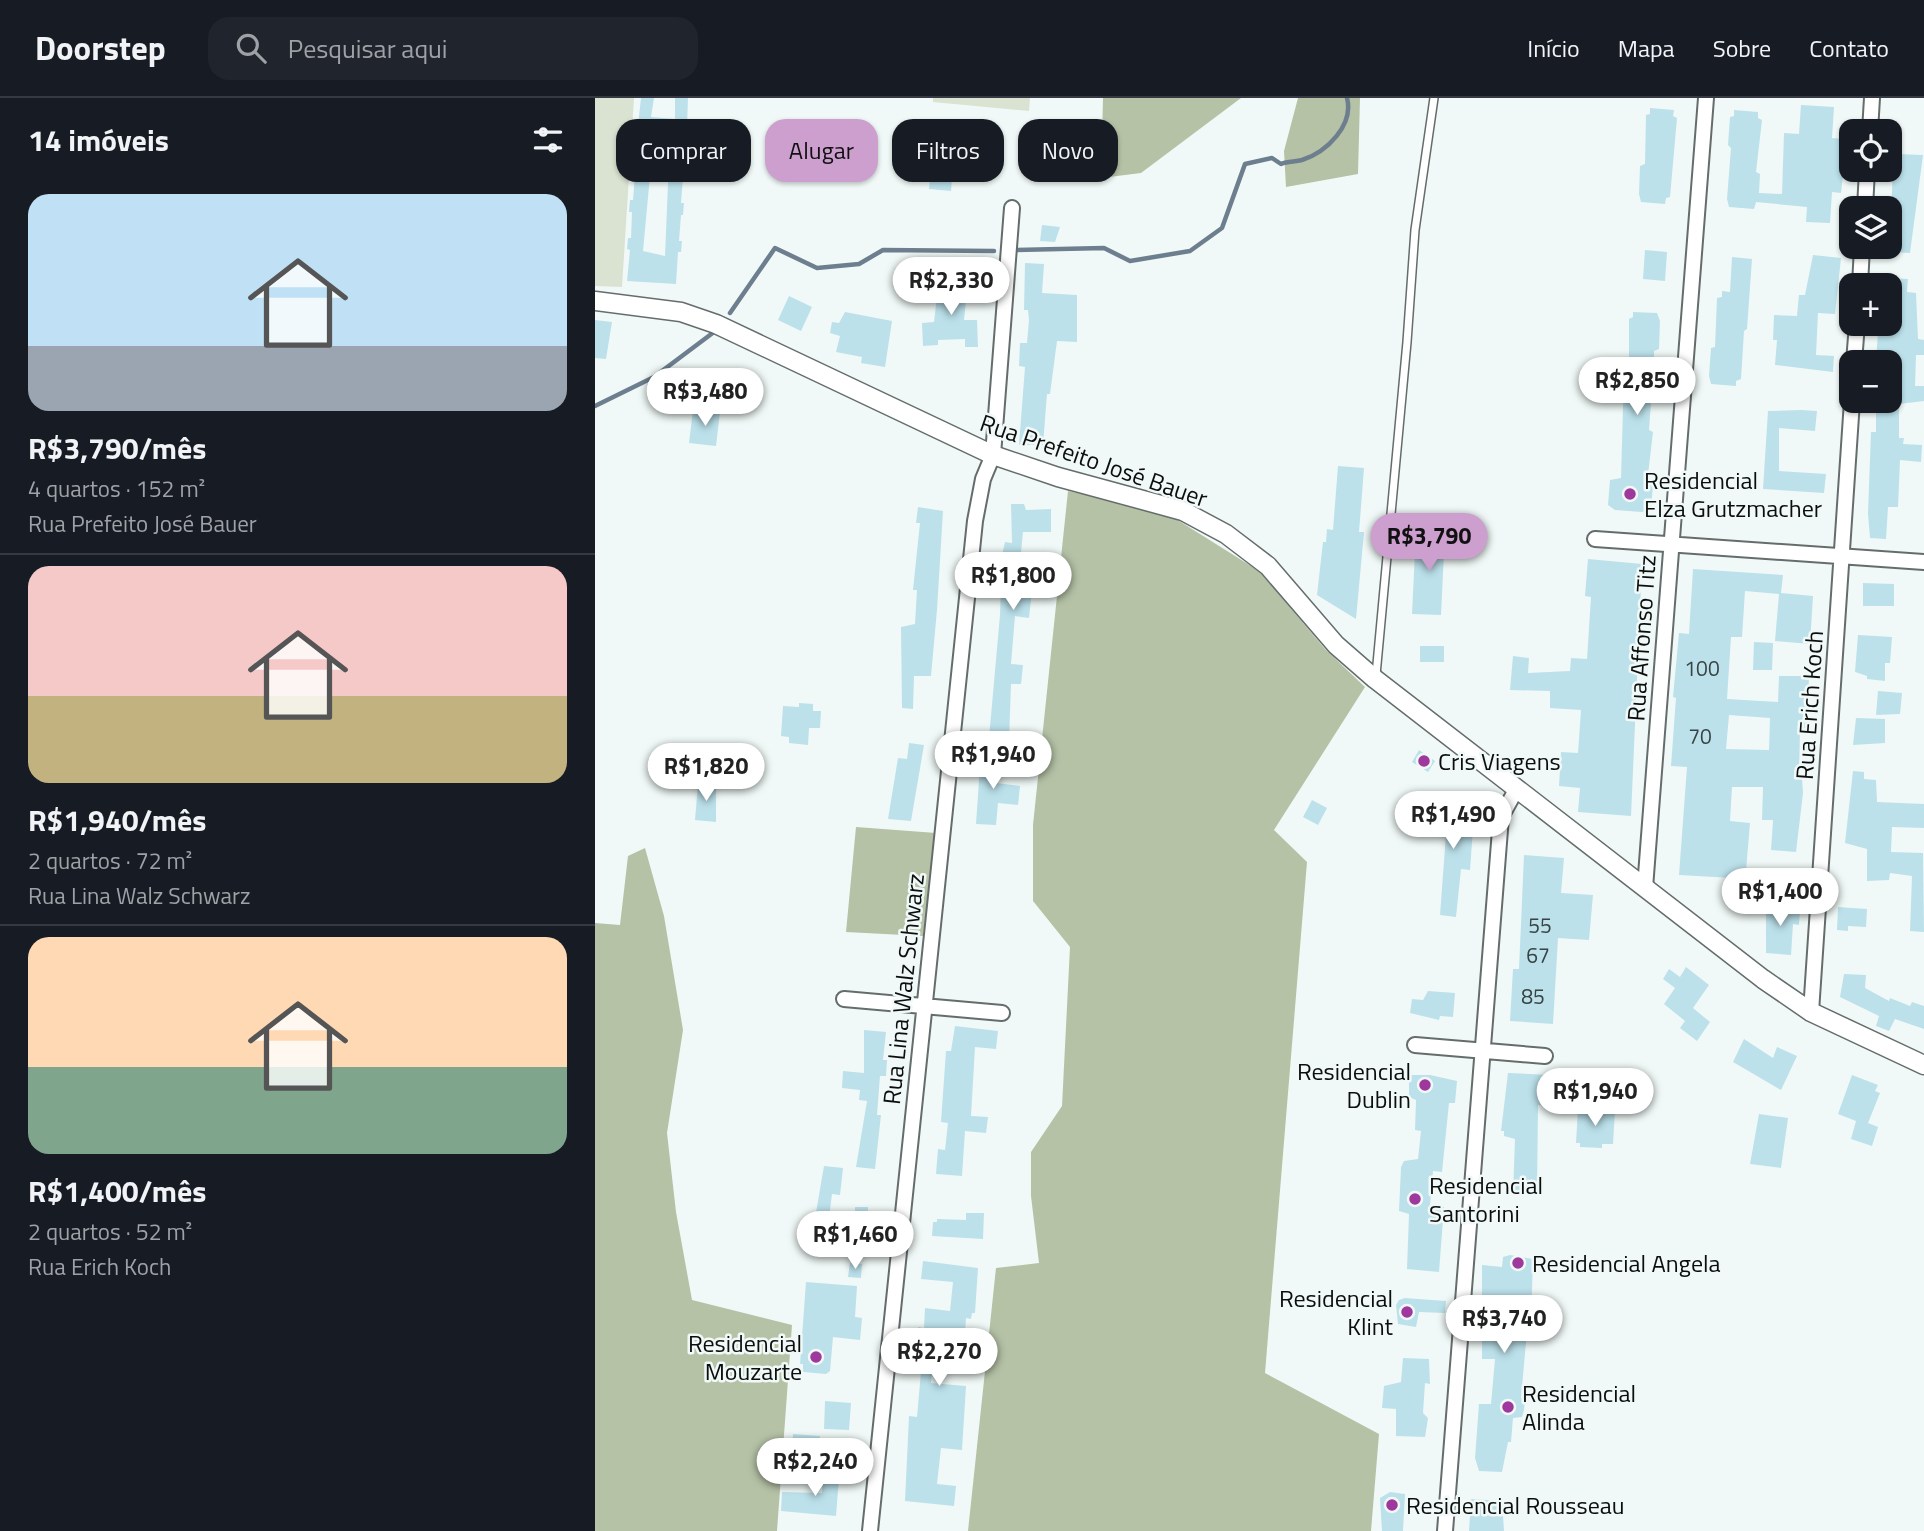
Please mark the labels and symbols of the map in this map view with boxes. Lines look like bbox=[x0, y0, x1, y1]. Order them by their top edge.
pin: R$2,330 bbox=[886, 258, 1016, 317]
pin: R$2,850 bbox=[1572, 358, 1702, 417]
pin: R$3,480 bbox=[640, 368, 770, 428]
street label: Rua Prefeito José Bauer bbox=[975, 404, 1213, 516]
place label: Residencial Elza Grutzmacher bbox=[1644, 462, 1822, 526]
marker: Residencial Elza Grutzmacher bbox=[1622, 486, 1638, 502]
pin: R$3,790 bbox=[1364, 514, 1494, 573]
pin: R$1,800 bbox=[948, 552, 1078, 612]
street label: Rua Affonso Titz bbox=[1617, 554, 1665, 722]
street label: Rua Erich Koch bbox=[1786, 629, 1832, 781]
house number: 100 bbox=[1684, 652, 1720, 684]
house number: 70 bbox=[1688, 720, 1712, 752]
pin: R$1,940 bbox=[928, 732, 1058, 791]
place label: Cris Viagens bbox=[1438, 743, 1561, 779]
pin: R$1,820 bbox=[641, 744, 771, 803]
marker: Cris Viagens bbox=[1416, 753, 1432, 769]
pin: R$1,490 bbox=[1388, 792, 1518, 851]
pin: R$1,400 bbox=[1715, 868, 1845, 928]
street label: Rua Lina Walz Schwarz bbox=[873, 872, 933, 1106]
house number: 55 bbox=[1528, 909, 1552, 941]
house number: 67 bbox=[1526, 939, 1550, 971]
house number: 85 bbox=[1521, 980, 1545, 1012]
place label: Residencial Dublin bbox=[1297, 1053, 1411, 1117]
pin: R$1,940 bbox=[1530, 1068, 1660, 1128]
marker: Residencial Dublin bbox=[1417, 1077, 1433, 1093]
place label: Residencial Santorini bbox=[1429, 1167, 1543, 1231]
marker: Residencial Santorini bbox=[1407, 1191, 1423, 1207]
pin: R$1,460 bbox=[790, 1212, 920, 1271]
place label: Residencial Angela bbox=[1532, 1245, 1721, 1281]
marker: Residencial Angela bbox=[1510, 1255, 1526, 1271]
place label: Residencial Klint bbox=[1279, 1280, 1394, 1344]
pin: R$3,740 bbox=[1439, 1296, 1569, 1355]
marker: Residencial Klint bbox=[1399, 1304, 1415, 1320]
place label: Residencial Mouzarte bbox=[688, 1325, 802, 1389]
pin: R$2,270 bbox=[874, 1328, 1004, 1388]
marker: Residencial Mouzarte bbox=[808, 1349, 824, 1365]
place label: Residencial Alinda bbox=[1522, 1375, 1636, 1439]
marker: Residencial Alinda bbox=[1500, 1399, 1516, 1415]
pin: R$2,240 bbox=[750, 1438, 880, 1498]
place label: Residencial Rousseau bbox=[1406, 1487, 1625, 1523]
marker: Residencial Rousseau bbox=[1384, 1497, 1400, 1513]

